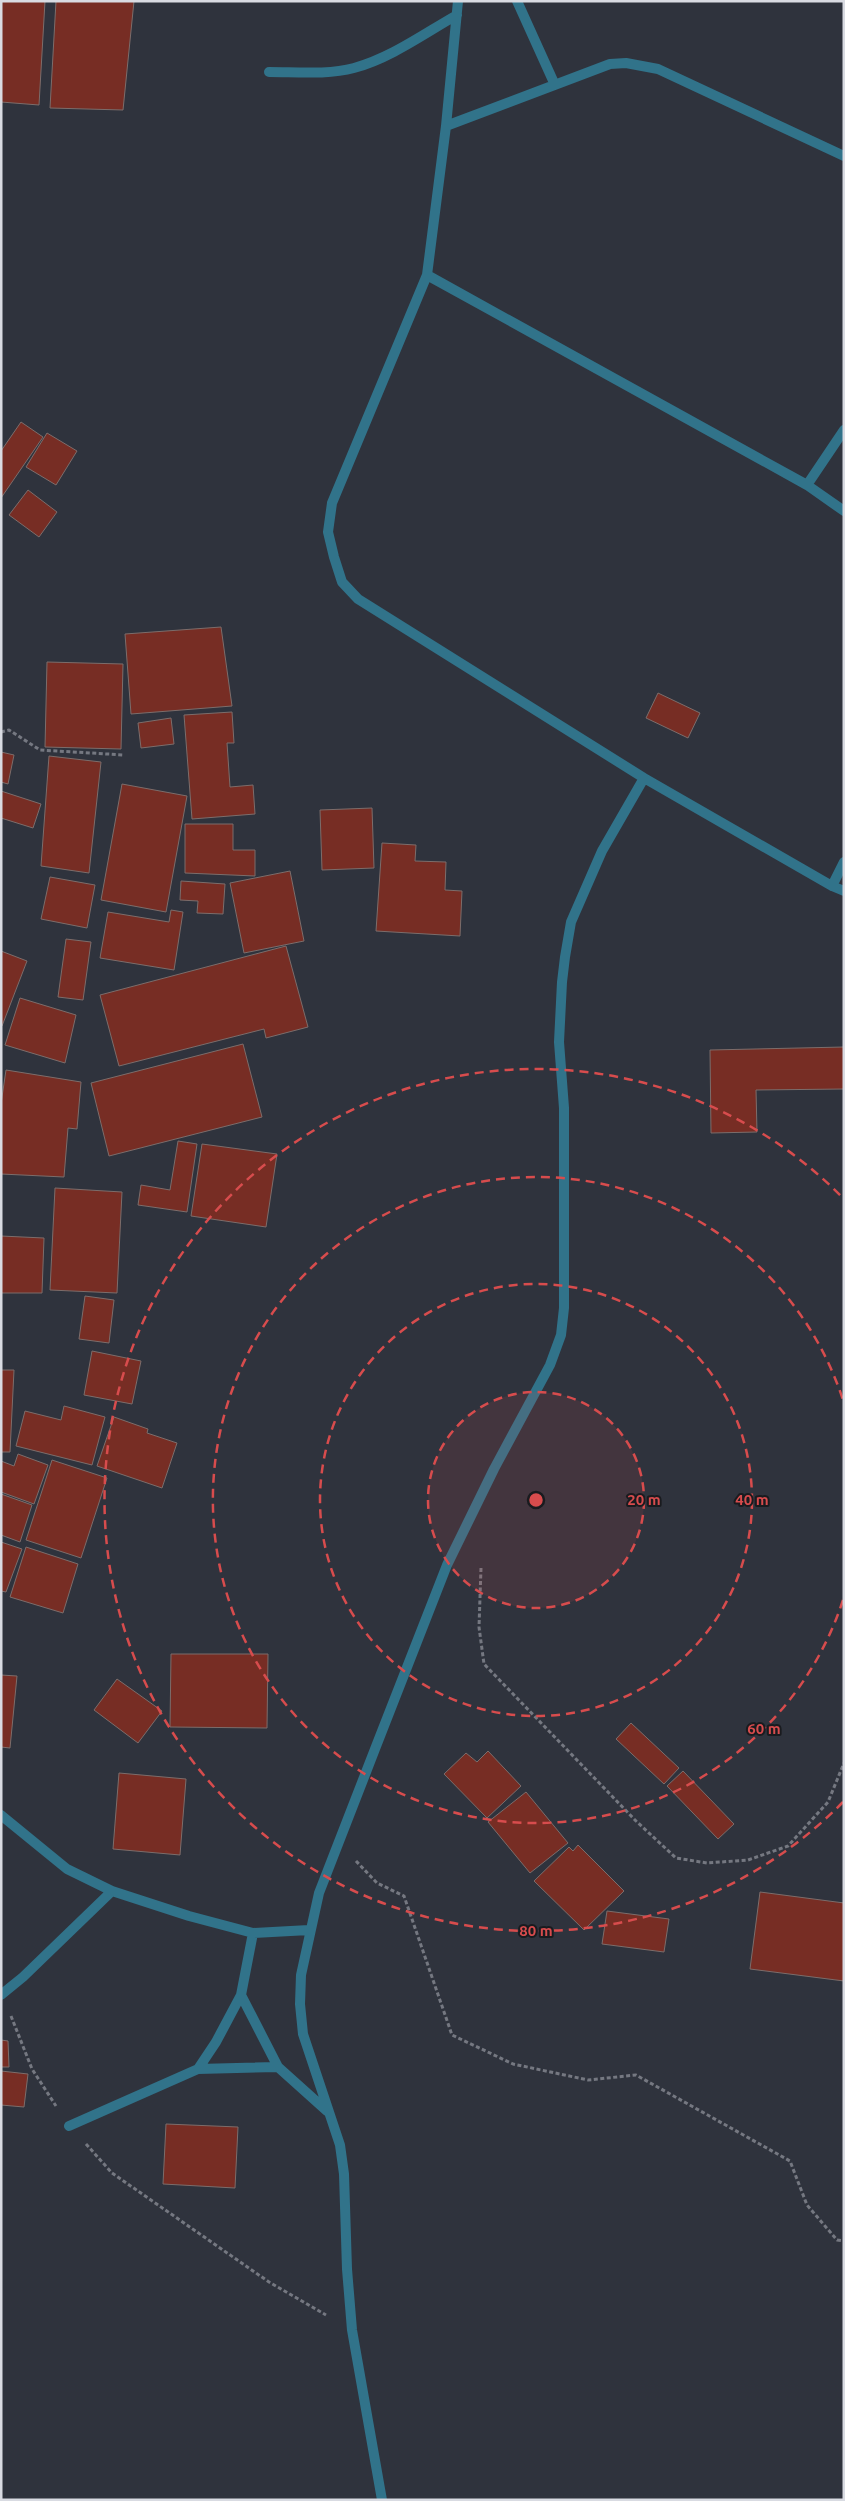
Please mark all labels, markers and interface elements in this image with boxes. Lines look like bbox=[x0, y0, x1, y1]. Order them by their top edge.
centre of rings bbox=[527, 1491, 545, 1509]
text: 20 m bbox=[627, 1491, 661, 1508]
text: 40 m bbox=[735, 1491, 769, 1508]
text: 60 m bbox=[747, 1720, 781, 1737]
text: 80 m bbox=[519, 1922, 553, 1939]

